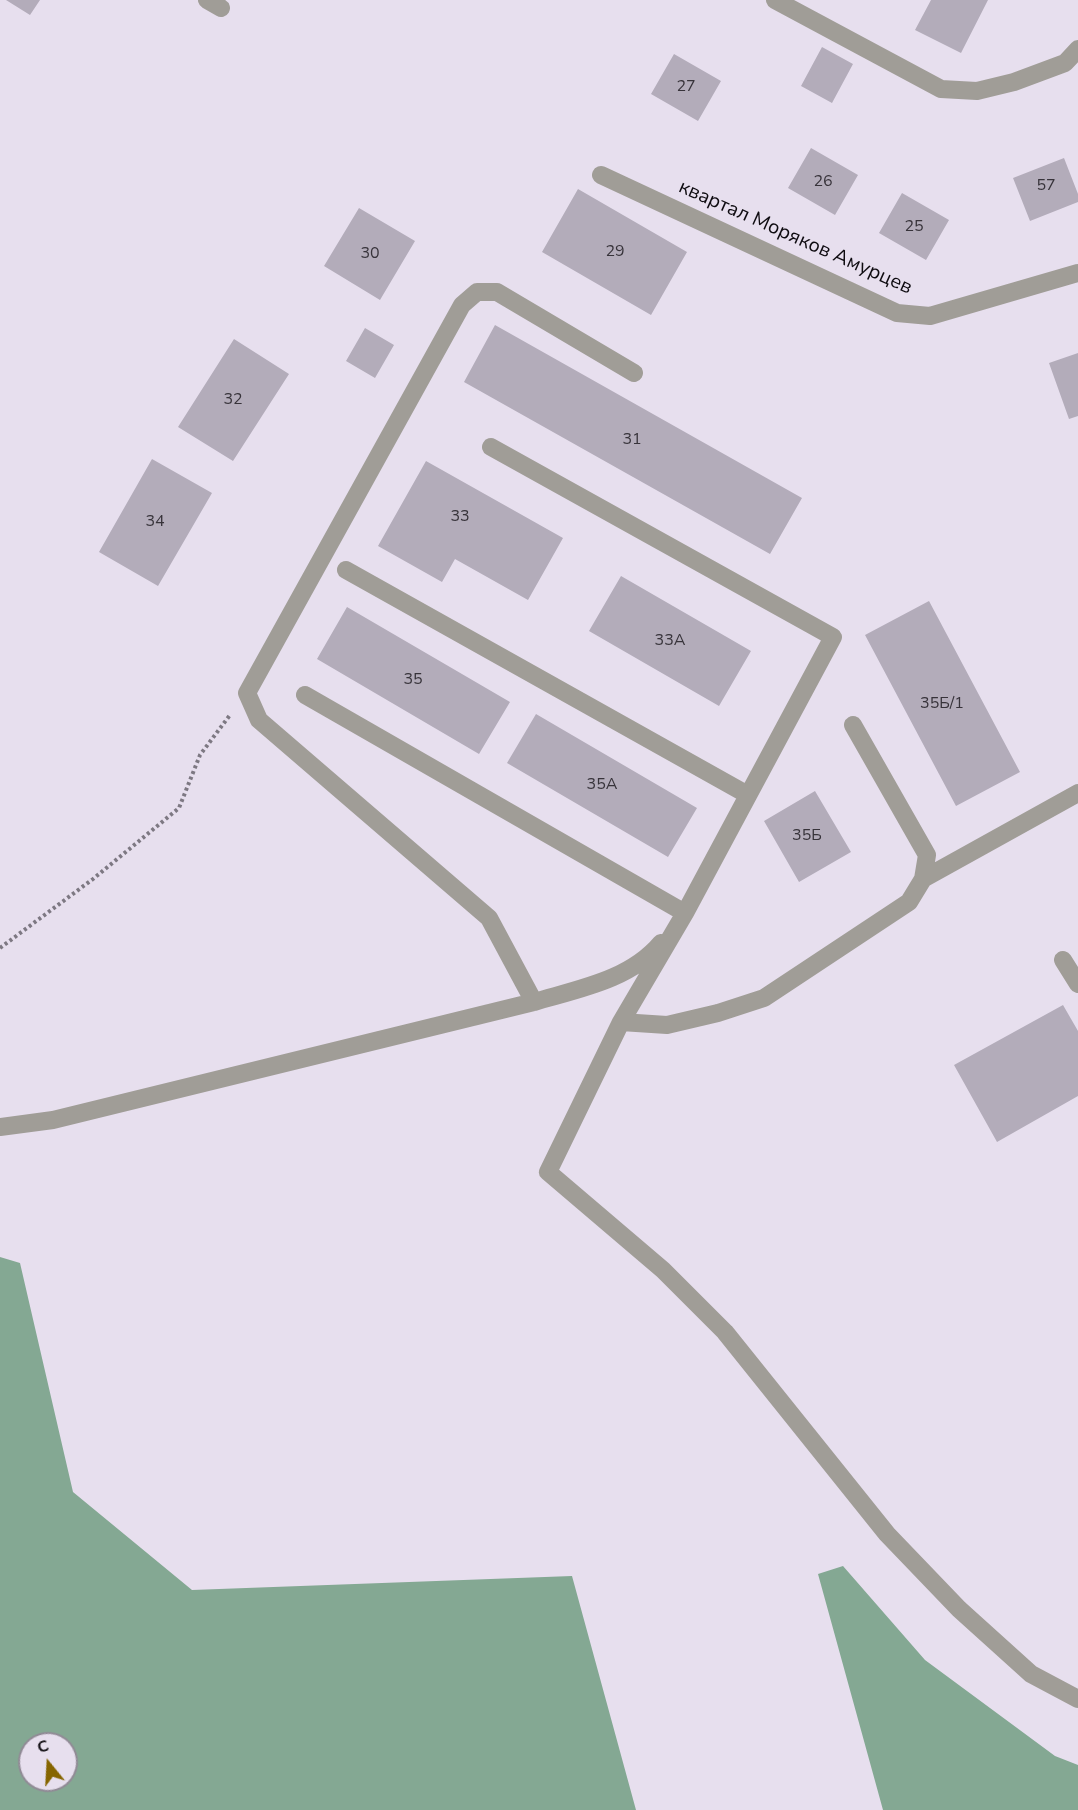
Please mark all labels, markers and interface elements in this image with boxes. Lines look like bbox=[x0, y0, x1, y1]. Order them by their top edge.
house number: 27 bbox=[676, 77, 696, 97]
house number: 26 bbox=[813, 172, 833, 192]
street label: квартал Моряков Амурцев bbox=[674, 176, 916, 300]
house number: 57 bbox=[1036, 176, 1056, 196]
house number: 25 bbox=[904, 217, 924, 237]
house number: 29 bbox=[605, 242, 625, 262]
house number: 30 bbox=[360, 244, 380, 264]
house number: 32 bbox=[223, 390, 243, 410]
house number: 31 bbox=[622, 430, 642, 450]
house number: 33 bbox=[450, 507, 470, 527]
house number: 34 bbox=[145, 512, 165, 532]
house number: 33А bbox=[655, 631, 685, 651]
house number: 35 bbox=[403, 670, 423, 690]
house number: 35Б/1 bbox=[920, 694, 964, 714]
house number: 35А bbox=[587, 775, 617, 795]
house number: 35Б bbox=[792, 826, 822, 846]
north arrow bbox=[18, 1732, 78, 1792]
text: С bbox=[34, 1735, 52, 1759]

